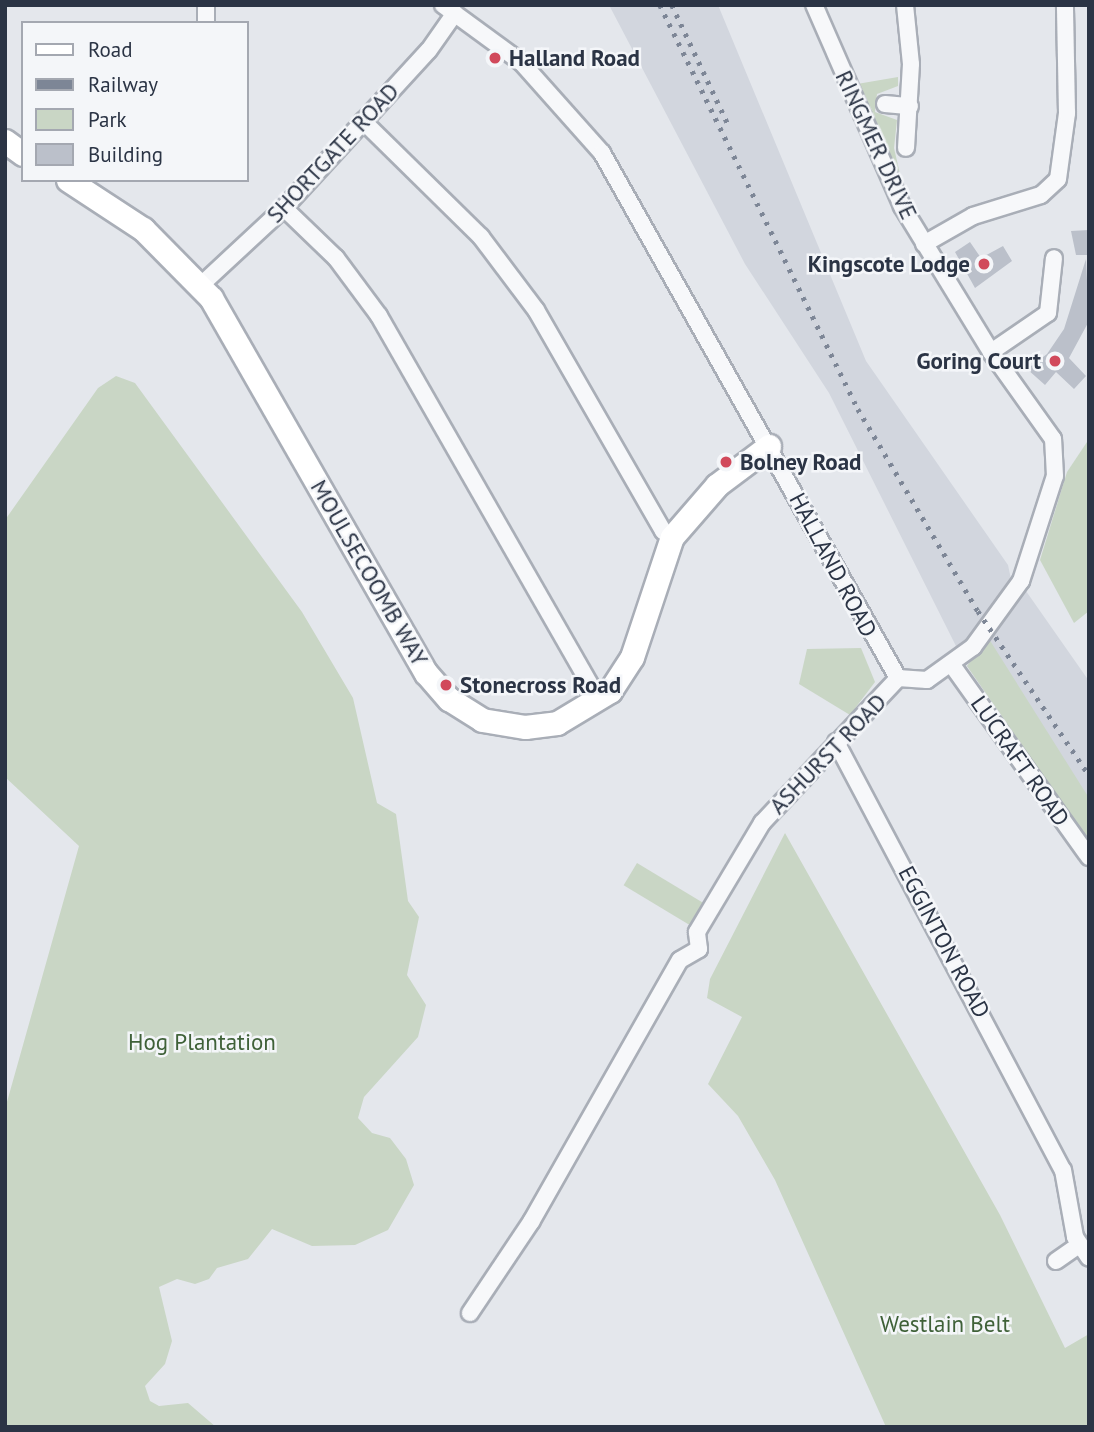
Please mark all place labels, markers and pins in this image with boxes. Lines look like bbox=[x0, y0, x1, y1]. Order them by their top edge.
place label: Halland Road bbox=[509, 44, 640, 72]
marker: Halland Road bbox=[487, 50, 503, 66]
place label: Kingscote Lodge bbox=[808, 250, 970, 278]
marker: Kingscote Lodge bbox=[976, 256, 992, 272]
place label: Goring Court bbox=[916, 347, 1041, 375]
marker: Goring Court bbox=[1047, 353, 1063, 369]
place label: Bolney Road bbox=[740, 448, 862, 476]
marker: Bolney Road bbox=[718, 454, 734, 470]
place label: Stonecross Road bbox=[460, 671, 621, 699]
marker: Stonecross Road bbox=[438, 677, 454, 693]

